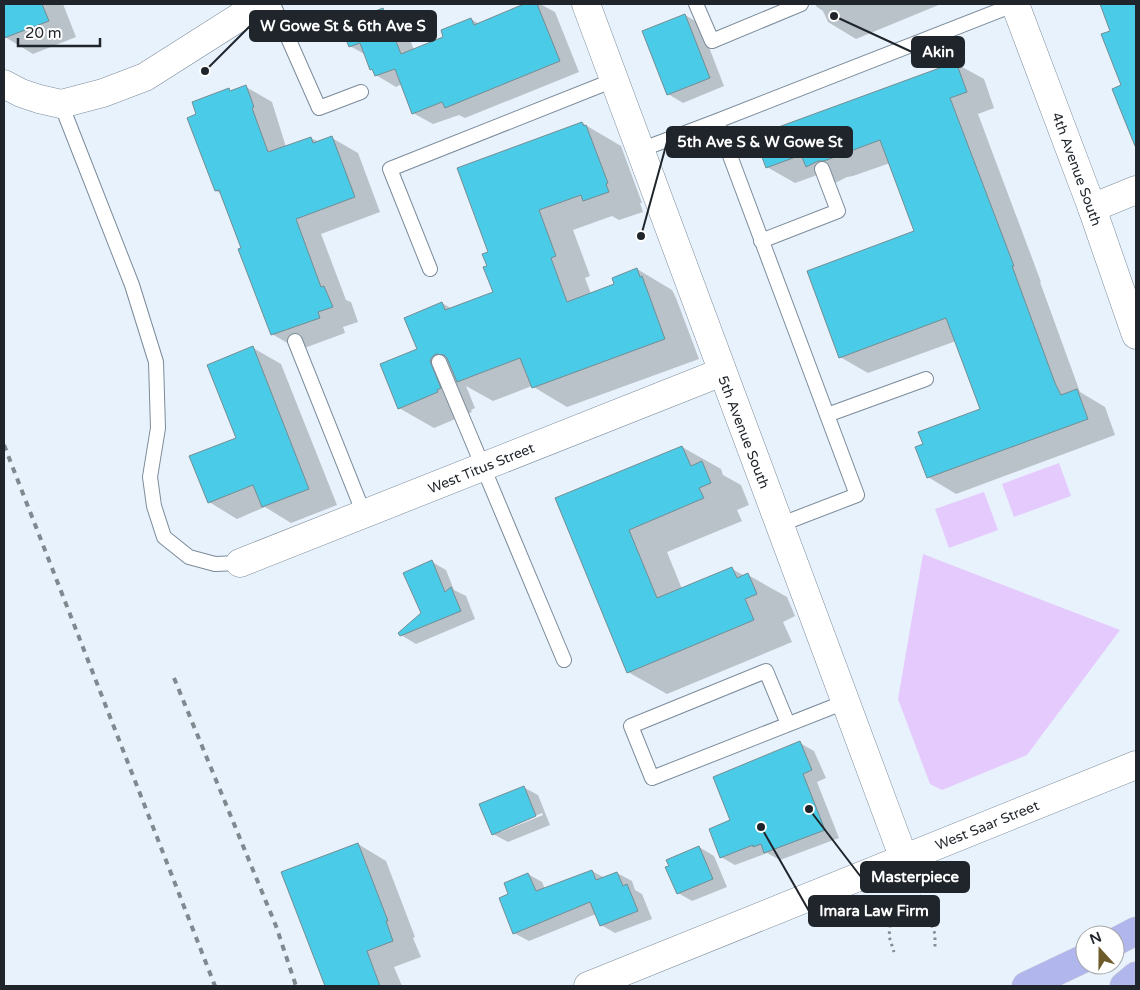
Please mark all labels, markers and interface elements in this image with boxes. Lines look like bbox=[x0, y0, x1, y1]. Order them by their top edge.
callout: W Gowe St & 6th Ave S bbox=[250, 11, 436, 41]
scale bar bbox=[18, 15, 100, 47]
text: W Gowe St & 6th Ave S bbox=[260, 17, 426, 35]
text: 20 m bbox=[25, 24, 62, 42]
callout: Akin bbox=[912, 37, 964, 67]
text: Akin bbox=[922, 43, 954, 61]
street label: 4th Avenue South bbox=[1048, 110, 1105, 228]
callout: 5th Ave S & W Gowe St bbox=[667, 127, 852, 157]
text: 5th Ave S & W Gowe St bbox=[677, 133, 843, 151]
street label: 5th Avenue South bbox=[714, 373, 773, 491]
street label: West Titus Street bbox=[426, 439, 537, 498]
street label: West Saar Street bbox=[933, 797, 1042, 854]
callout: Masterpiece bbox=[861, 862, 969, 892]
text: Masterpiece bbox=[871, 868, 960, 887]
callout: Imara Law Firm bbox=[809, 896, 939, 926]
text: Imara Law Firm bbox=[819, 902, 929, 920]
north arrow bbox=[1075, 925, 1125, 975]
text: N bbox=[1087, 928, 1104, 948]

